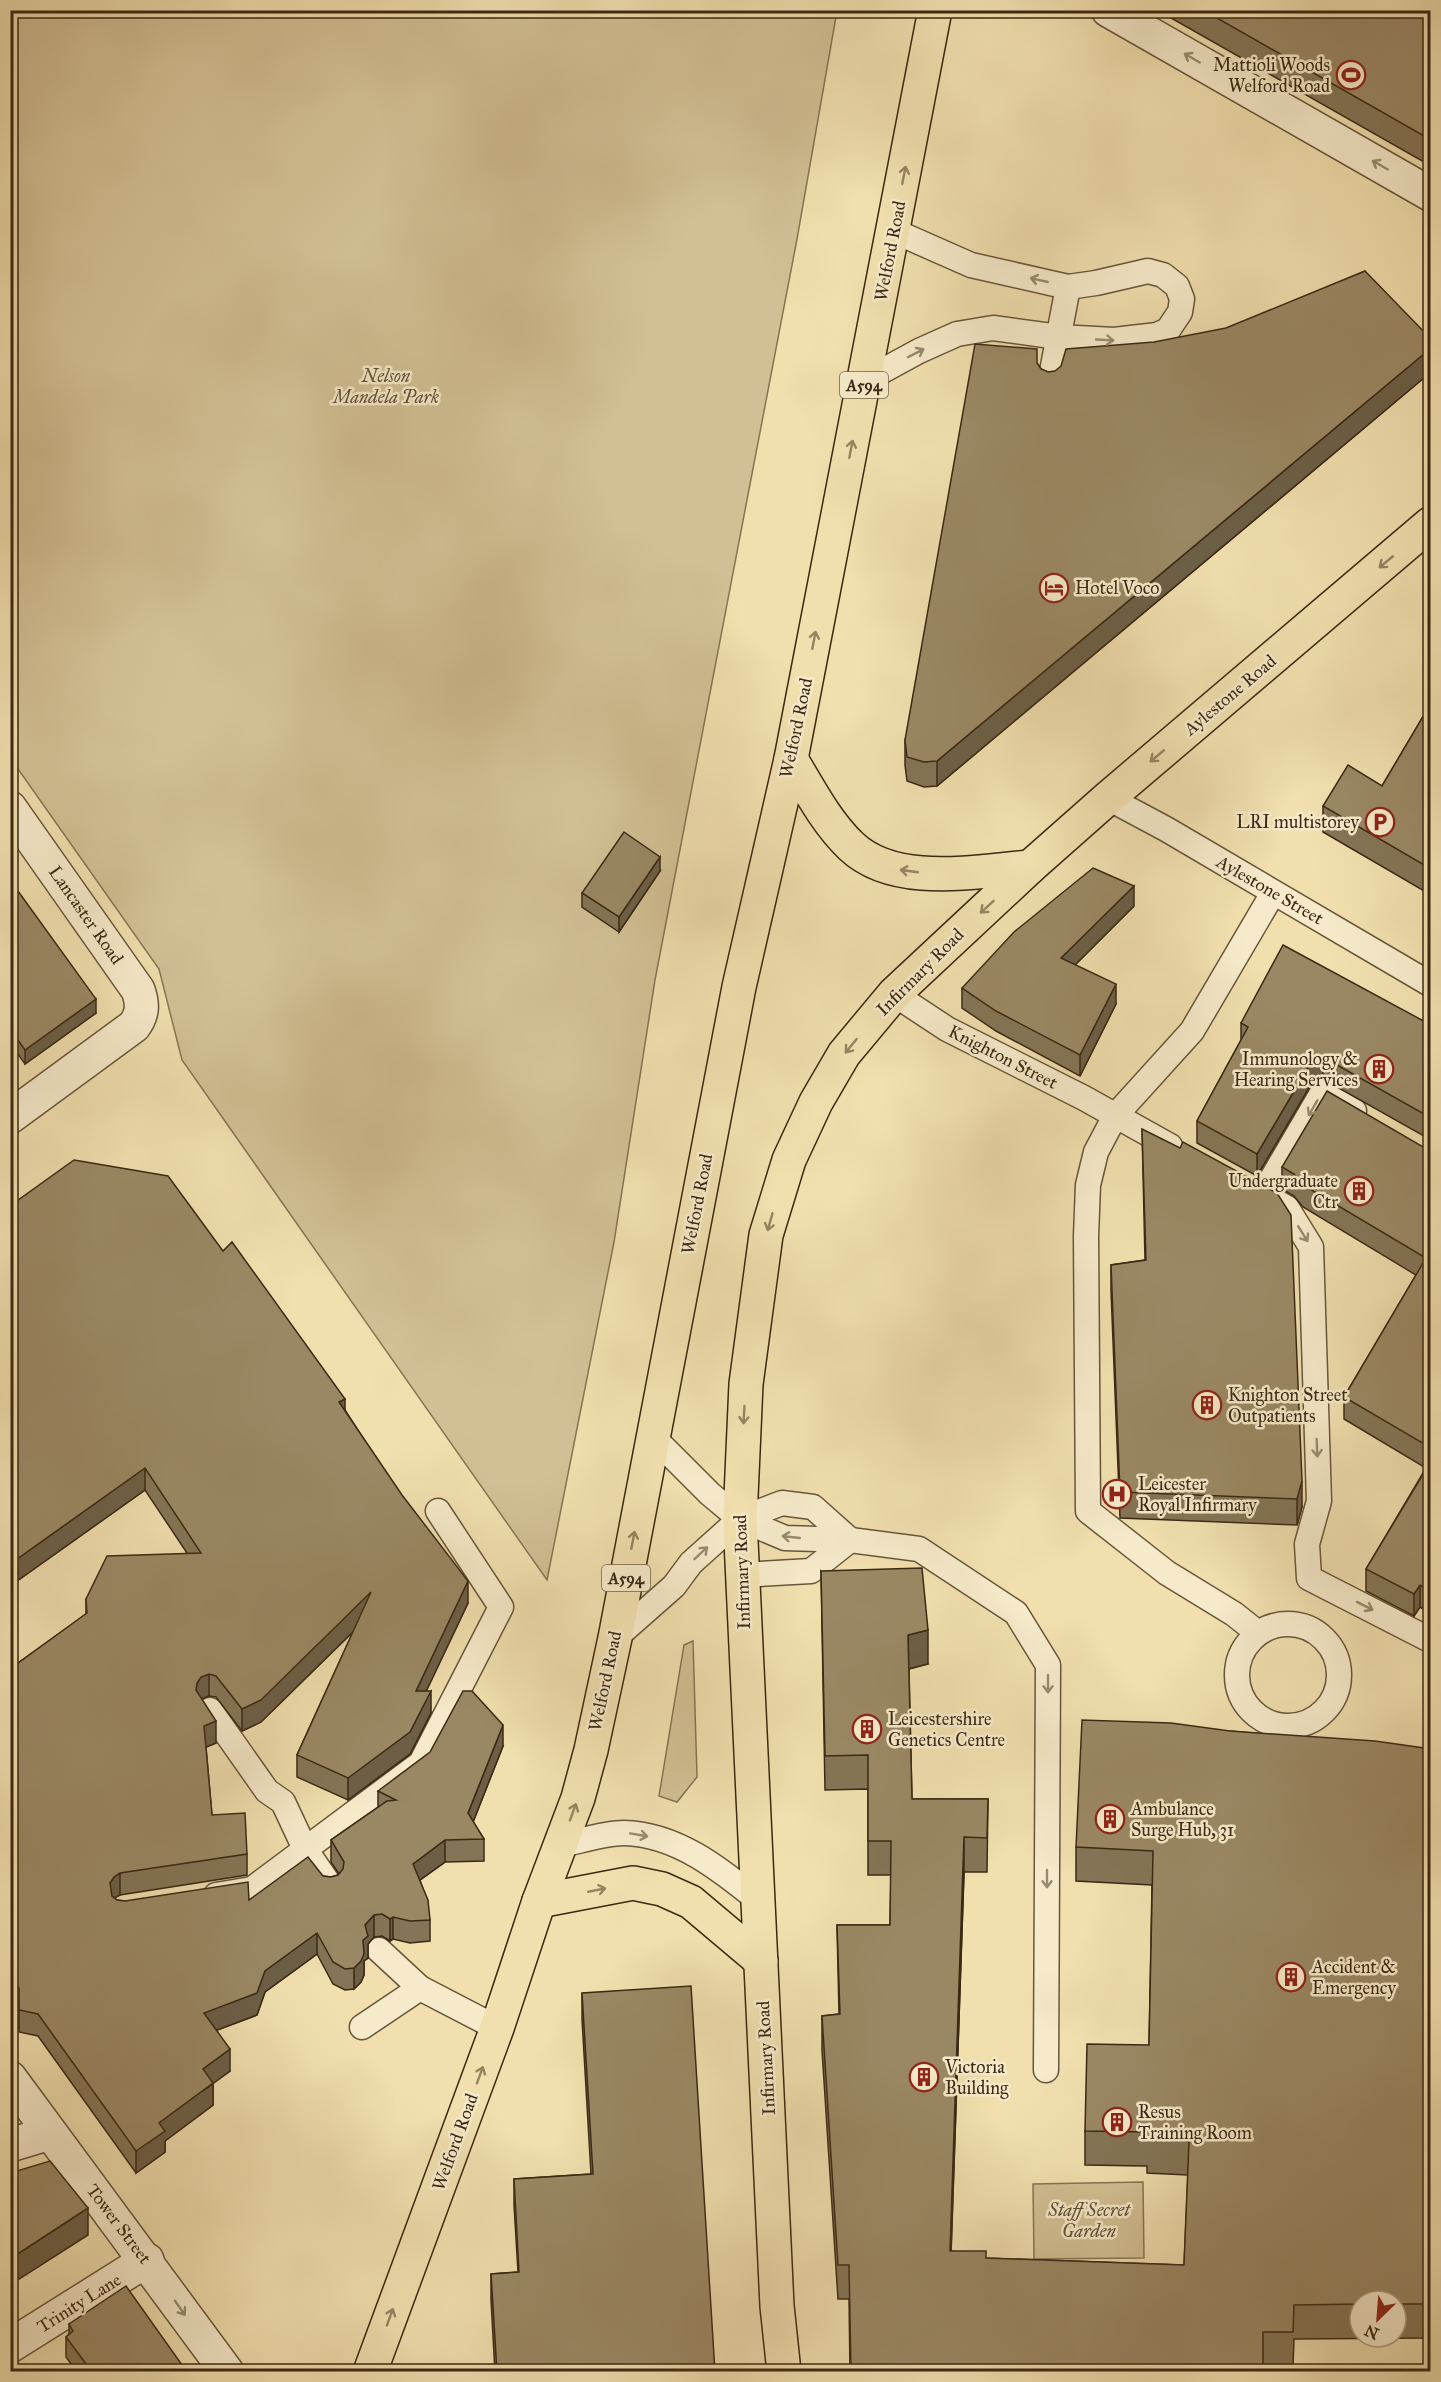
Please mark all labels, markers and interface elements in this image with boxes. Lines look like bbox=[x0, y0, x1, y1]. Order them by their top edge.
one-way arrow bbox=[1184, 52, 1201, 64]
place label: Mattioli Woods Welford Road bbox=[1213, 54, 1330, 97]
sports icon: Mattioli Woods Welford Road bbox=[1335, 59, 1367, 91]
one-way arrow bbox=[1372, 159, 1389, 171]
one-way arrow bbox=[899, 166, 910, 185]
street label: Welford Road bbox=[869, 199, 911, 303]
one-way arrow bbox=[1030, 274, 1049, 285]
one-way arrow bbox=[1095, 334, 1115, 345]
one-way arrow bbox=[906, 346, 924, 358]
park label: Nelson Mandela Park bbox=[331, 365, 439, 408]
road number: A594 bbox=[840, 372, 888, 398]
one-way arrow bbox=[846, 439, 857, 459]
one-way arrow bbox=[1379, 555, 1394, 569]
hotel icon: Hotel Voco bbox=[1038, 572, 1070, 604]
place label: Hotel Voco bbox=[1075, 577, 1159, 599]
one-way arrow bbox=[809, 631, 820, 650]
street label: Aylestone Road bbox=[1179, 650, 1281, 741]
street label: Welford Road bbox=[775, 676, 817, 780]
one-way arrow bbox=[1149, 750, 1165, 763]
parking icon: LRI multistorey bbox=[1364, 806, 1396, 838]
place label: LRI multistorey bbox=[1236, 811, 1360, 833]
street label: Aylestone Street bbox=[1212, 850, 1328, 930]
street label: Lancaster Road bbox=[44, 861, 128, 969]
one-way arrow bbox=[899, 866, 919, 877]
one-way arrow bbox=[979, 899, 994, 914]
street label: Infirmary Road bbox=[872, 924, 968, 1020]
street label: Knighton Street bbox=[944, 1020, 1062, 1095]
one-way arrow bbox=[844, 1038, 858, 1053]
place label: Immunology & Hearing Services bbox=[1234, 1048, 1358, 1092]
building icon: Immunology & Hearing Services bbox=[1363, 1053, 1395, 1085]
one-way arrow bbox=[1307, 1099, 1319, 1116]
street label: Welford Road bbox=[676, 1152, 718, 1256]
place label: Undergraduate Ctr bbox=[1228, 1170, 1338, 1213]
building icon: Undergraduate Ctr bbox=[1343, 1175, 1375, 1207]
one-way arrow bbox=[764, 1212, 775, 1231]
one-way arrow bbox=[1298, 1225, 1310, 1242]
place label: Knighton Street Outpatients bbox=[1228, 1384, 1348, 1427]
building icon: Knighton Street Outpatients bbox=[1191, 1389, 1223, 1421]
one-way arrow bbox=[739, 1405, 750, 1425]
one-way arrow bbox=[1312, 1437, 1323, 1457]
place label: Leicester Royal Infirmary bbox=[1138, 1473, 1257, 1516]
hospital icon: Leicester Royal Infirmary bbox=[1101, 1478, 1133, 1510]
street label: Infirmary Road bbox=[729, 1514, 755, 1630]
one-way arrow bbox=[628, 1530, 639, 1550]
one-way arrow bbox=[782, 1531, 802, 1542]
one-way arrow bbox=[694, 1546, 709, 1561]
road number: A594 bbox=[602, 1565, 650, 1591]
one-way arrow bbox=[1356, 1601, 1374, 1613]
street label: Welford Road bbox=[584, 1629, 626, 1733]
one-way arrow bbox=[1042, 1673, 1054, 1693]
place label: Leicestershire Genetics Centre bbox=[888, 1708, 1005, 1751]
building icon: Leicestershire Genetics Centre bbox=[851, 1713, 883, 1745]
place label: Ambulance Surge Hub, 31 bbox=[1130, 1798, 1234, 1842]
one-way arrow bbox=[568, 1803, 579, 1822]
building icon: Ambulance Surge Hub, 31 bbox=[1094, 1803, 1126, 1835]
one-way arrow bbox=[628, 1830, 648, 1841]
one-way arrow bbox=[1041, 1868, 1053, 1888]
one-way arrow bbox=[587, 1884, 606, 1895]
place label: Accident & Emergency bbox=[1311, 1956, 1396, 2000]
building icon: Accident & Emergency bbox=[1275, 1961, 1307, 1993]
street label: Infirmary Road bbox=[752, 2000, 780, 2116]
place label: Victoria Building bbox=[944, 2056, 1009, 2100]
building icon: Victoria Building bbox=[908, 2061, 940, 2093]
one-way arrow bbox=[475, 2066, 486, 2085]
street label: Welford Road bbox=[427, 2090, 483, 2194]
place label: Resus Training Room bbox=[1138, 2101, 1252, 2145]
building icon: Resus Training Room bbox=[1101, 2106, 1133, 2138]
street label: Tower Street bbox=[82, 2180, 157, 2269]
park label: Staff Secret Garden bbox=[1047, 2199, 1131, 2242]
street label: Trinity Lane bbox=[33, 2268, 125, 2338]
north arrow bbox=[1348, 2289, 1408, 2349]
one-way arrow bbox=[174, 2300, 186, 2316]
one-way arrow bbox=[385, 2308, 396, 2326]
text: N bbox=[1361, 2320, 1382, 2344]

